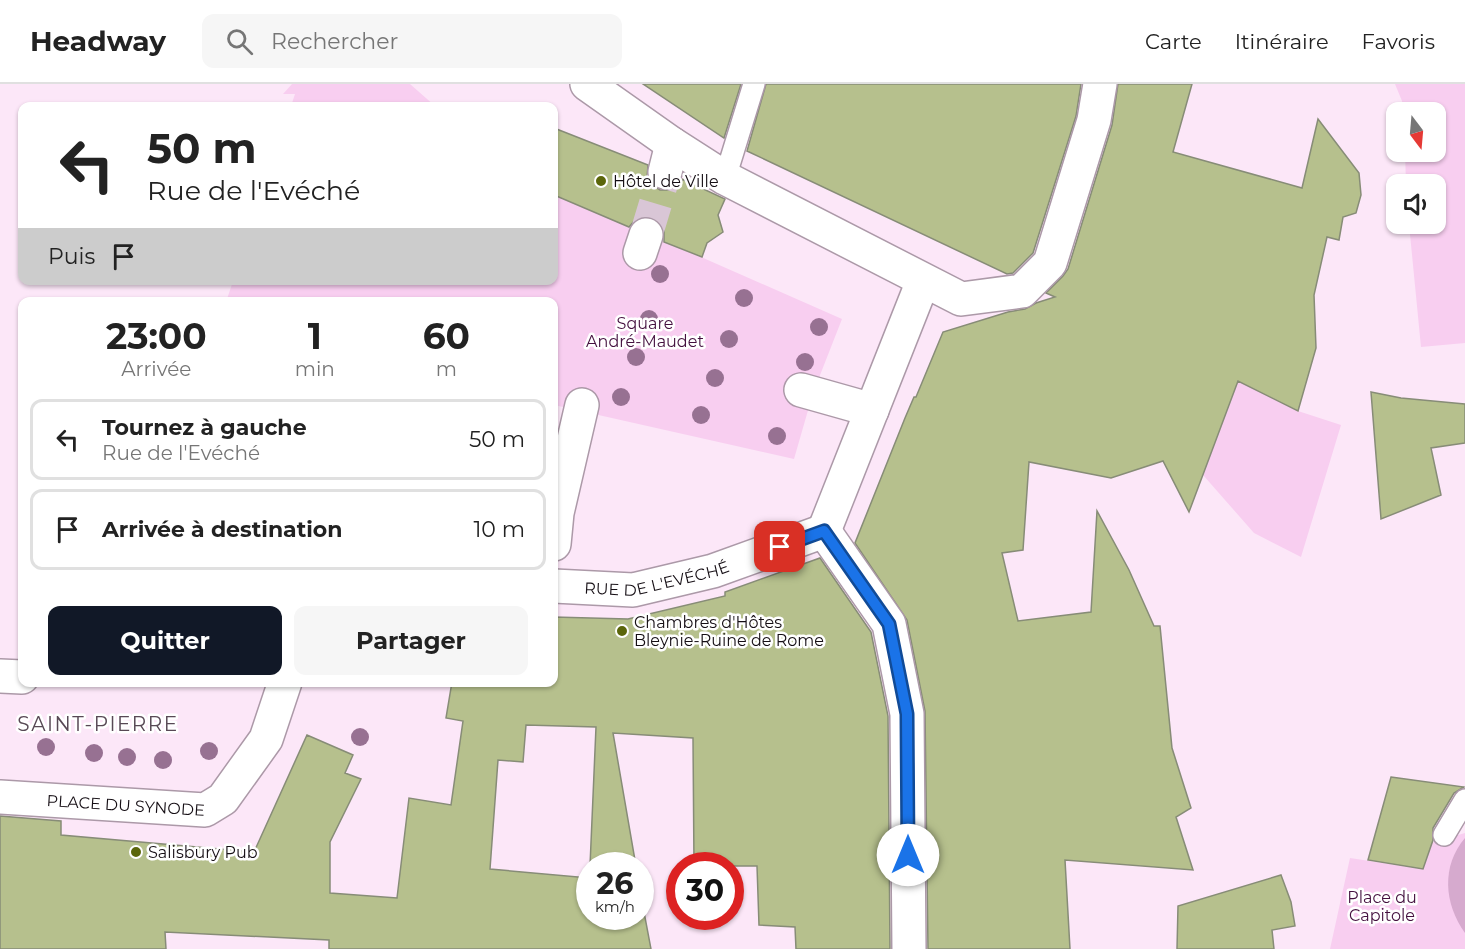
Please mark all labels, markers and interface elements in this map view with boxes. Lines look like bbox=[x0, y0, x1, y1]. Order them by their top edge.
search box bbox=[202, 14, 622, 68]
text: Headway bbox=[30, 24, 166, 58]
icon: search bbox=[223, 25, 256, 58]
text: Rechercher bbox=[271, 28, 398, 55]
text: Carte bbox=[1145, 29, 1202, 54]
text: Itinéraire bbox=[1235, 29, 1329, 54]
text: Favoris bbox=[1362, 29, 1435, 54]
north arrow bbox=[1386, 102, 1446, 162]
map controls bbox=[1386, 102, 1446, 234]
text: 50 m bbox=[147, 122, 256, 174]
icon: left bbox=[48, 126, 126, 204]
place label: Hôtel de Ville bbox=[613, 172, 719, 191]
text: Rue de l'Evéché bbox=[147, 174, 360, 207]
marker: Hôtel de Ville bbox=[594, 174, 608, 188]
button: sound bbox=[1386, 174, 1446, 234]
icon: arrive bbox=[107, 240, 140, 273]
text: Puis bbox=[48, 243, 95, 270]
text: 23:00 bbox=[106, 314, 207, 358]
text: 1 bbox=[308, 314, 322, 358]
text: 60 bbox=[423, 314, 470, 358]
park label: Square André-Maudet bbox=[586, 314, 704, 351]
text: Arrivée bbox=[121, 357, 191, 381]
text: min bbox=[295, 357, 335, 381]
text: m bbox=[436, 357, 457, 381]
text: Tournez à gauche bbox=[102, 414, 307, 441]
icon: left bbox=[51, 423, 84, 456]
text: 50 m bbox=[469, 426, 525, 453]
text: Rue de l'Evéché bbox=[102, 441, 260, 465]
icon: arrive bbox=[51, 513, 84, 546]
text: Arrivée à destination bbox=[102, 516, 342, 543]
text: 10 m bbox=[473, 516, 525, 543]
pin bbox=[754, 521, 805, 572]
icon: arrive bbox=[763, 530, 796, 563]
street label: RUE DE L'EVÉCHÉ bbox=[584, 557, 732, 600]
button: Quitter bbox=[48, 606, 282, 675]
button: Partager bbox=[294, 606, 528, 675]
place label: Chambres d'Hôtes Bleynie-Ruine de Rome bbox=[634, 613, 824, 650]
marker: Chambres d'Hôtes Bleynie-Ruine de Rome bbox=[615, 624, 629, 638]
district label: SAINT-PIERRE bbox=[17, 712, 179, 736]
street label: PLACE DU SYNODE bbox=[46, 790, 205, 819]
position arrow bbox=[876, 823, 940, 887]
place label: Salisbury Pub bbox=[148, 843, 258, 862]
marker: Salisbury Pub bbox=[129, 845, 143, 859]
speed limit sign: 30 bbox=[666, 852, 744, 930]
text: 26 bbox=[597, 865, 633, 902]
park label: Place du Capitole bbox=[1347, 888, 1417, 925]
text: km/h bbox=[595, 897, 635, 916]

